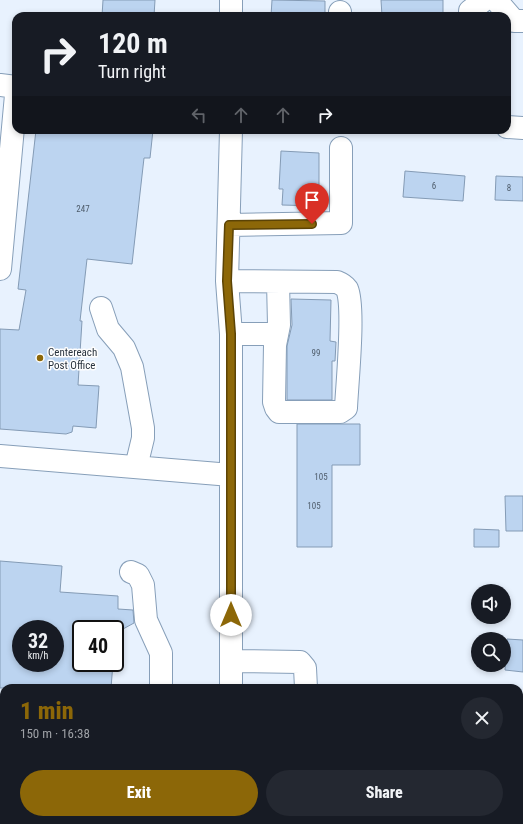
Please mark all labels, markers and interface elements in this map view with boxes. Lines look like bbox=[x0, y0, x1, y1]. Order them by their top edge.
text: 120 m bbox=[98, 27, 168, 60]
icon: right bbox=[32, 28, 84, 80]
text: Turn right bbox=[98, 61, 166, 82]
icon: left bbox=[188, 104, 210, 126]
icon: ahead bbox=[230, 104, 252, 126]
icon: ahead bbox=[272, 104, 294, 126]
icon: right bbox=[314, 104, 336, 126]
house number: 6 bbox=[432, 181, 436, 191]
pin bbox=[295, 183, 329, 224]
house number: 8 bbox=[507, 183, 511, 193]
icon: arrive bbox=[301, 189, 323, 211]
house number: 247 bbox=[76, 204, 90, 214]
place label: Centereach Post Office bbox=[48, 346, 97, 372]
house number: 99 bbox=[312, 348, 320, 358]
marker: Centereach Post Office bbox=[35, 353, 45, 363]
house number: 105 bbox=[314, 472, 328, 482]
house number: 105 bbox=[307, 501, 321, 511]
map controls bbox=[471, 584, 511, 672]
button: sound bbox=[471, 584, 511, 624]
position arrow bbox=[210, 594, 252, 636]
speed limit sign: 40 bbox=[72, 620, 124, 672]
text: 32 bbox=[28, 629, 48, 653]
button: search bbox=[471, 632, 511, 672]
text: km/h bbox=[28, 650, 48, 661]
text: 1 min bbox=[20, 697, 74, 725]
button: close bbox=[461, 697, 503, 739]
text: 150 m · 16:38 bbox=[20, 726, 90, 741]
button: Exit bbox=[20, 770, 258, 816]
button: Share bbox=[266, 770, 503, 816]

